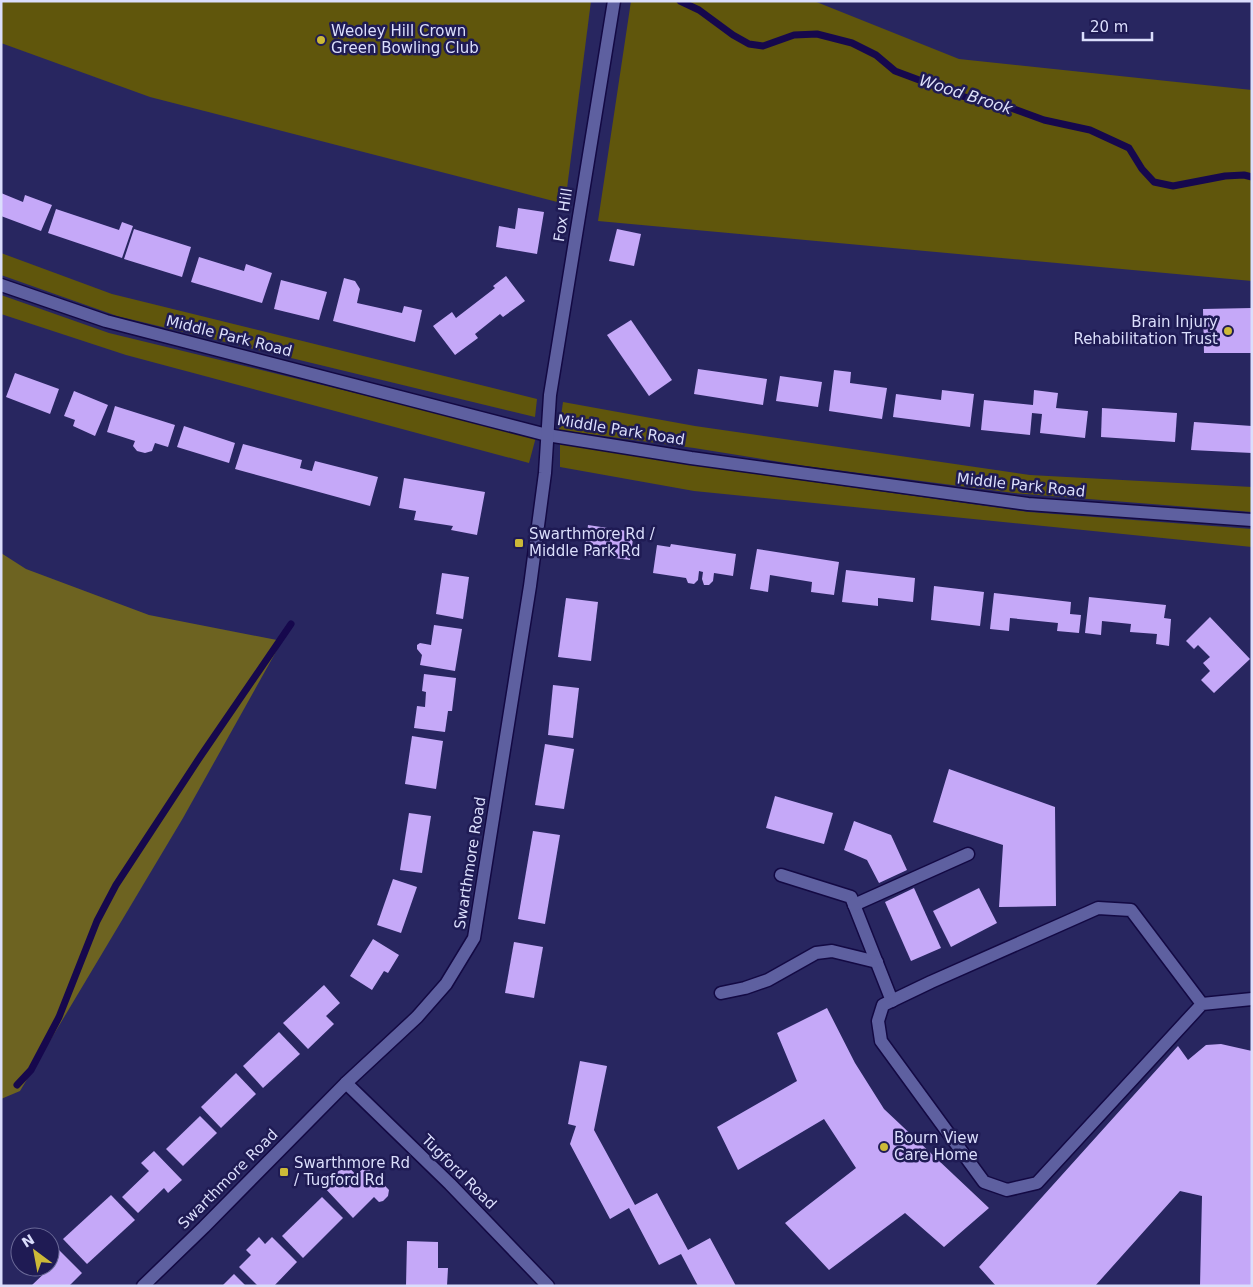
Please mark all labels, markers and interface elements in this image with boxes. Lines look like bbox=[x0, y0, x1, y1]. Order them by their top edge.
scale bar bbox=[1083, 10, 1152, 42]
text: 20 m bbox=[1090, 18, 1128, 36]
place label: Weoley Hill Crown Green Bowling Club bbox=[331, 22, 479, 57]
marker: Weoley Hill Crown Green Bowling Club bbox=[315, 34, 327, 46]
water label: Wood Brook bbox=[917, 70, 1016, 119]
street label: Fox Hill bbox=[550, 187, 576, 243]
street label: Middle Park Road bbox=[164, 312, 294, 360]
place label: Brain Injury Rehabilitation Trust bbox=[1073, 313, 1218, 348]
marker: Brain Injury Rehabilitation Trust bbox=[1222, 325, 1234, 337]
street label: Middle Park Road bbox=[556, 411, 686, 449]
street label: Middle Park Road bbox=[956, 469, 1086, 501]
place label: Swarthmore Rd / Middle Park Rd bbox=[529, 525, 656, 560]
marker: Swarthmore Rd / Middle Park Rd bbox=[513, 537, 525, 549]
street label: Swarthmore Road bbox=[451, 796, 489, 930]
street label: Swarthmore Road bbox=[174, 1125, 282, 1233]
place label: Bourn View Care Home bbox=[894, 1129, 979, 1164]
street label: Tugford Road bbox=[417, 1130, 500, 1213]
marker: Bourn View Care Home bbox=[878, 1141, 890, 1153]
place label: Swarthmore Rd / Tugford Rd bbox=[294, 1154, 410, 1189]
marker: Swarthmore Rd / Tugford Rd bbox=[278, 1166, 290, 1178]
north arrow bbox=[10, 1227, 60, 1277]
text: N bbox=[19, 1231, 37, 1251]

